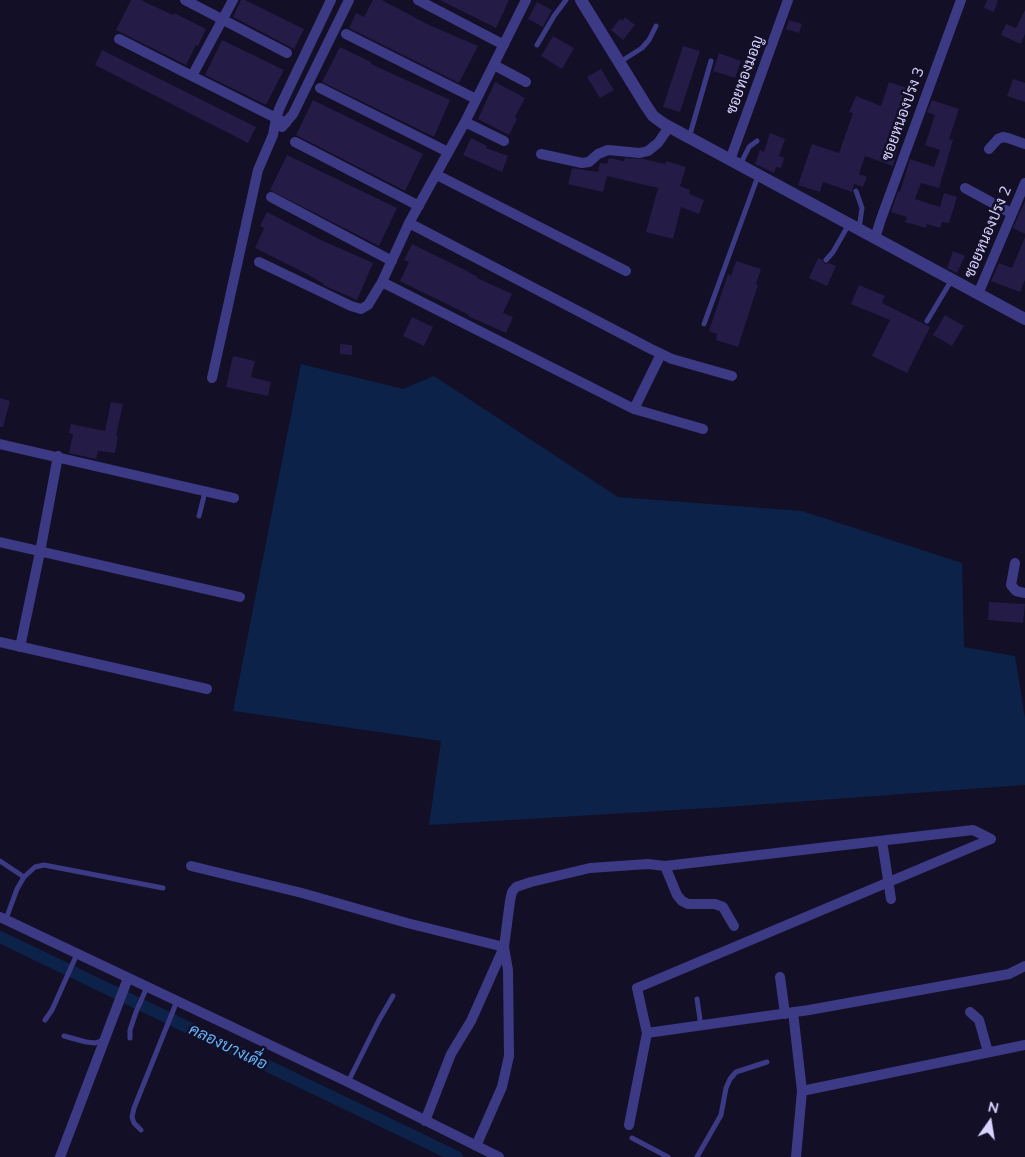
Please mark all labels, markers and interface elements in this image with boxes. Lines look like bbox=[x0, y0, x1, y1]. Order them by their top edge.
street label: ซอยทองมอญ bbox=[722, 33, 768, 117]
street label: ซอยหนองปรง 3 bbox=[878, 65, 928, 163]
street label: ซอยหนองปรง 2 bbox=[961, 183, 1015, 281]
water label: คลองบางเดื่อ bbox=[186, 1020, 270, 1074]
north arrow bbox=[965, 1097, 1015, 1147]
text: N bbox=[986, 1097, 1001, 1117]

